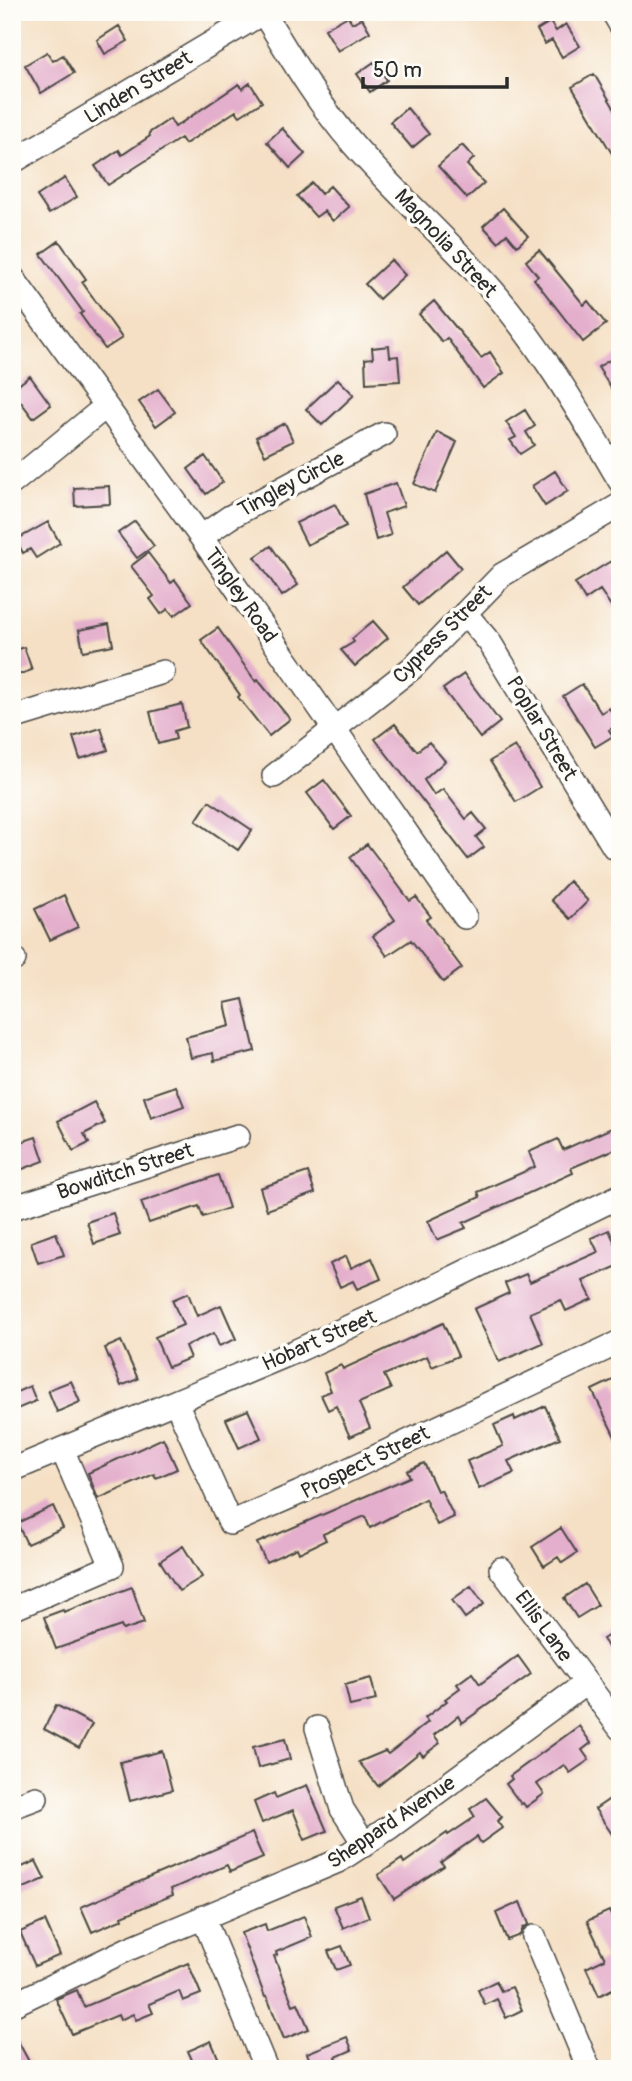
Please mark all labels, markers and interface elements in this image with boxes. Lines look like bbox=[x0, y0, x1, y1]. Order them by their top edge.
street label: Linden Street bbox=[79, 44, 198, 130]
scale bar bbox=[363, 46, 506, 90]
text: 50 m bbox=[373, 57, 422, 84]
street label: Magnolia Street bbox=[388, 183, 503, 304]
street label: Tingley Circle bbox=[233, 445, 350, 524]
street label: Tingley Road bbox=[198, 542, 283, 648]
street label: Cypress Street bbox=[387, 579, 498, 690]
street label: Poplar Street bbox=[500, 671, 583, 786]
street label: Bowditch Street bbox=[54, 1137, 197, 1206]
street label: Hobart Street bbox=[258, 1303, 381, 1378]
street label: Prospect Street bbox=[296, 1419, 434, 1505]
street label: Ellis Lane bbox=[509, 1585, 579, 1668]
street label: Sheppard Avenue bbox=[322, 1769, 461, 1875]

